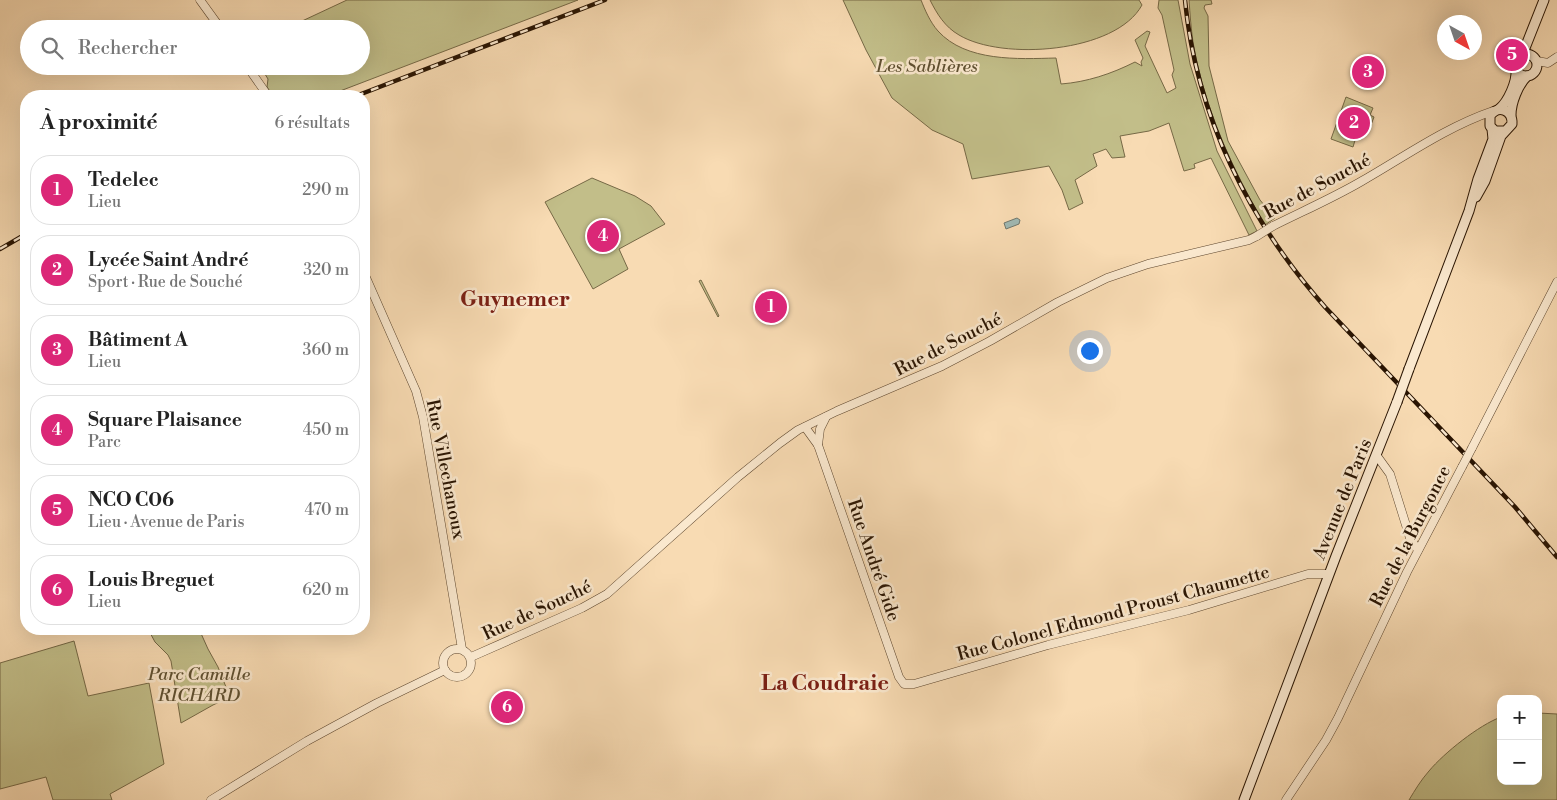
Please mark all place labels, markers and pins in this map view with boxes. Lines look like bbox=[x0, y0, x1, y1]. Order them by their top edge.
pin: 5 bbox=[1496, 36, 1528, 74]
pin: 3 bbox=[1352, 53, 1384, 91]
pin: 2 bbox=[1338, 104, 1370, 142]
pin: 4 bbox=[587, 217, 619, 255]
pin: 1 bbox=[755, 288, 787, 326]
pin: 6 bbox=[491, 688, 523, 726]

